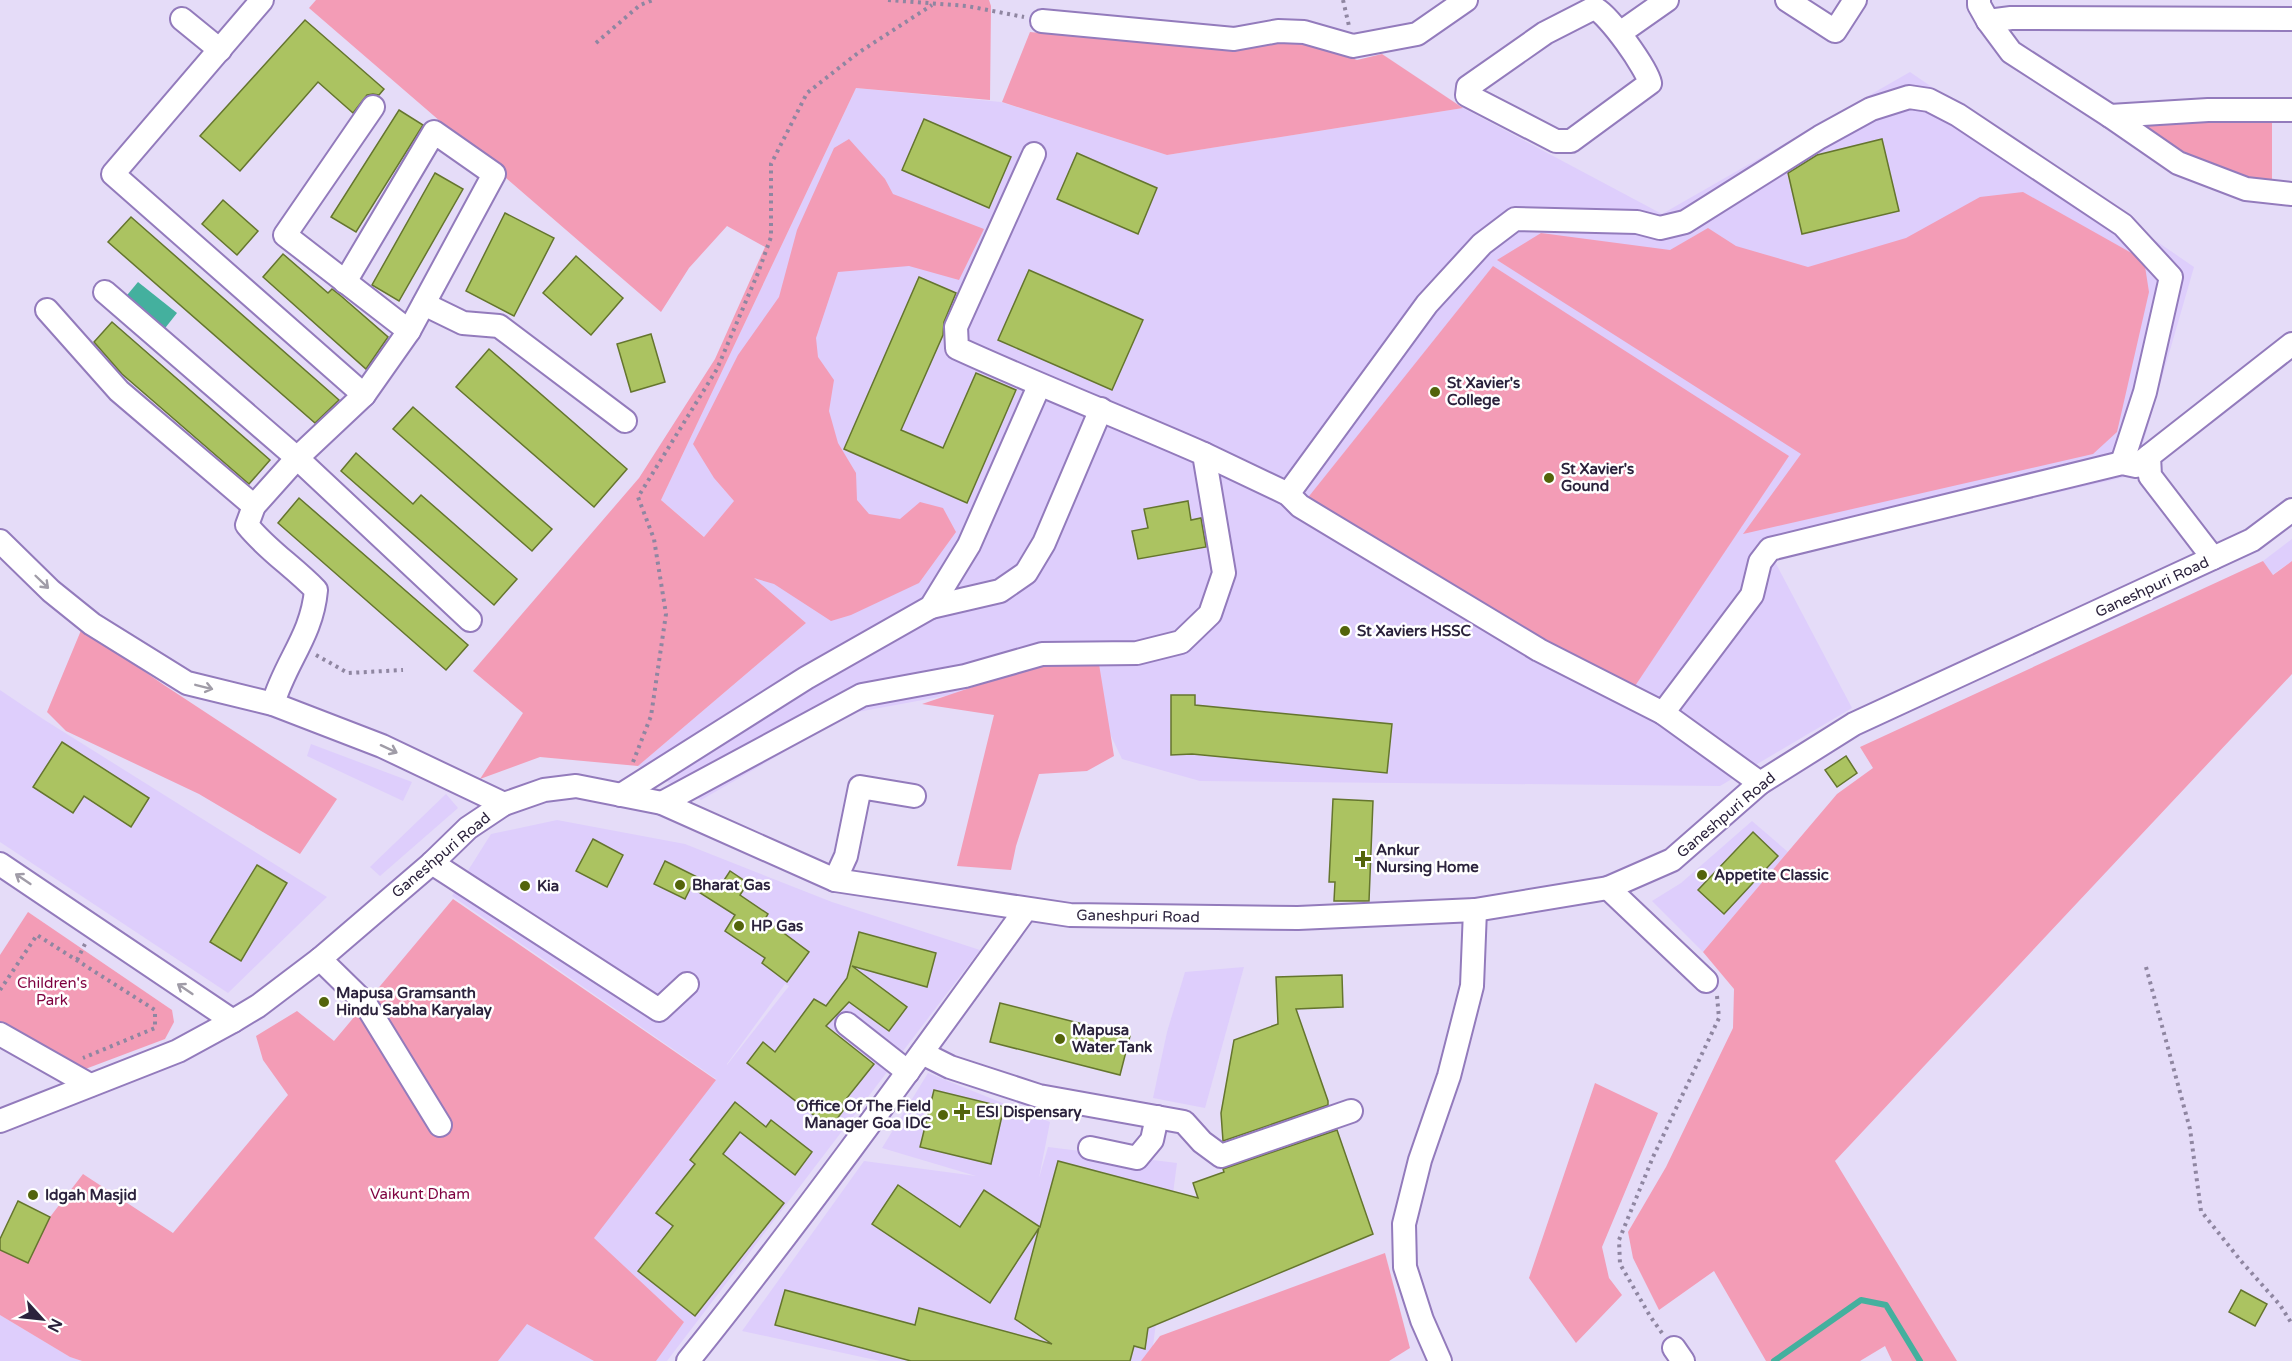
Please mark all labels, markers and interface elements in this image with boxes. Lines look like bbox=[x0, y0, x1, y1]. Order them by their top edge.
place label: St Xavier's College bbox=[1447, 374, 1520, 410]
marker: St Xavier's College bbox=[1428, 385, 1442, 399]
place label: St Xavier's Gound bbox=[1561, 460, 1634, 495]
marker: St Xavier's Gound bbox=[1542, 471, 1556, 485]
street label: Ganeshpuri Road bbox=[2092, 553, 2212, 621]
one-way arrow bbox=[35, 575, 50, 589]
place label: St Xaviers HSSC bbox=[1357, 622, 1472, 640]
marker: St Xaviers HSSC bbox=[1338, 624, 1352, 638]
one-way arrow bbox=[195, 682, 214, 694]
one-way arrow bbox=[379, 744, 397, 756]
street label: Ganeshpuri Road bbox=[1673, 768, 1779, 862]
street label: Ganeshpuri Road bbox=[388, 808, 494, 902]
place label: Ankur Nursing Home bbox=[1376, 841, 1479, 877]
marker: Ankur Nursing Home bbox=[1354, 850, 1372, 868]
place label: Appetite Classic bbox=[1714, 866, 1829, 885]
marker: Appetite Classic bbox=[1695, 868, 1709, 882]
one-way arrow bbox=[15, 873, 32, 886]
place label: Bharat Gas bbox=[692, 876, 770, 894]
place label: Kia bbox=[537, 877, 559, 895]
marker: Bharat Gas bbox=[673, 878, 687, 892]
marker: Kia bbox=[518, 879, 532, 893]
street label: Ganeshpuri Road bbox=[1076, 906, 1200, 926]
place label: HP Gas bbox=[751, 917, 803, 935]
marker: HP Gas bbox=[732, 919, 746, 933]
park label: Children's Park bbox=[17, 974, 87, 1009]
one-way arrow bbox=[177, 982, 194, 994]
place label: Mapusa Gramsanth Hindu Sabha Karyalay bbox=[336, 984, 492, 1020]
marker: Mapusa Gramsanth Hindu Sabha Karyalay bbox=[317, 995, 331, 1009]
place label: Mapusa Water Tank bbox=[1072, 1021, 1152, 1056]
marker: Mapusa Water Tank bbox=[1053, 1032, 1067, 1046]
place label: Office Of The Field Manager Goa IDC bbox=[796, 1097, 932, 1133]
marker: ESI Dispensary bbox=[953, 1103, 971, 1121]
place label: ESI Dispensary bbox=[976, 1103, 1082, 1122]
marker: Office Of The Field Manager Goa IDC bbox=[936, 1108, 950, 1122]
park label: Vaikunt Dham bbox=[370, 1185, 470, 1203]
place label: Idgah Masjid bbox=[45, 1186, 137, 1205]
marker: Idgah Masjid bbox=[26, 1188, 40, 1202]
north arrow bbox=[12, 1289, 72, 1349]
text: N bbox=[43, 1315, 66, 1336]

